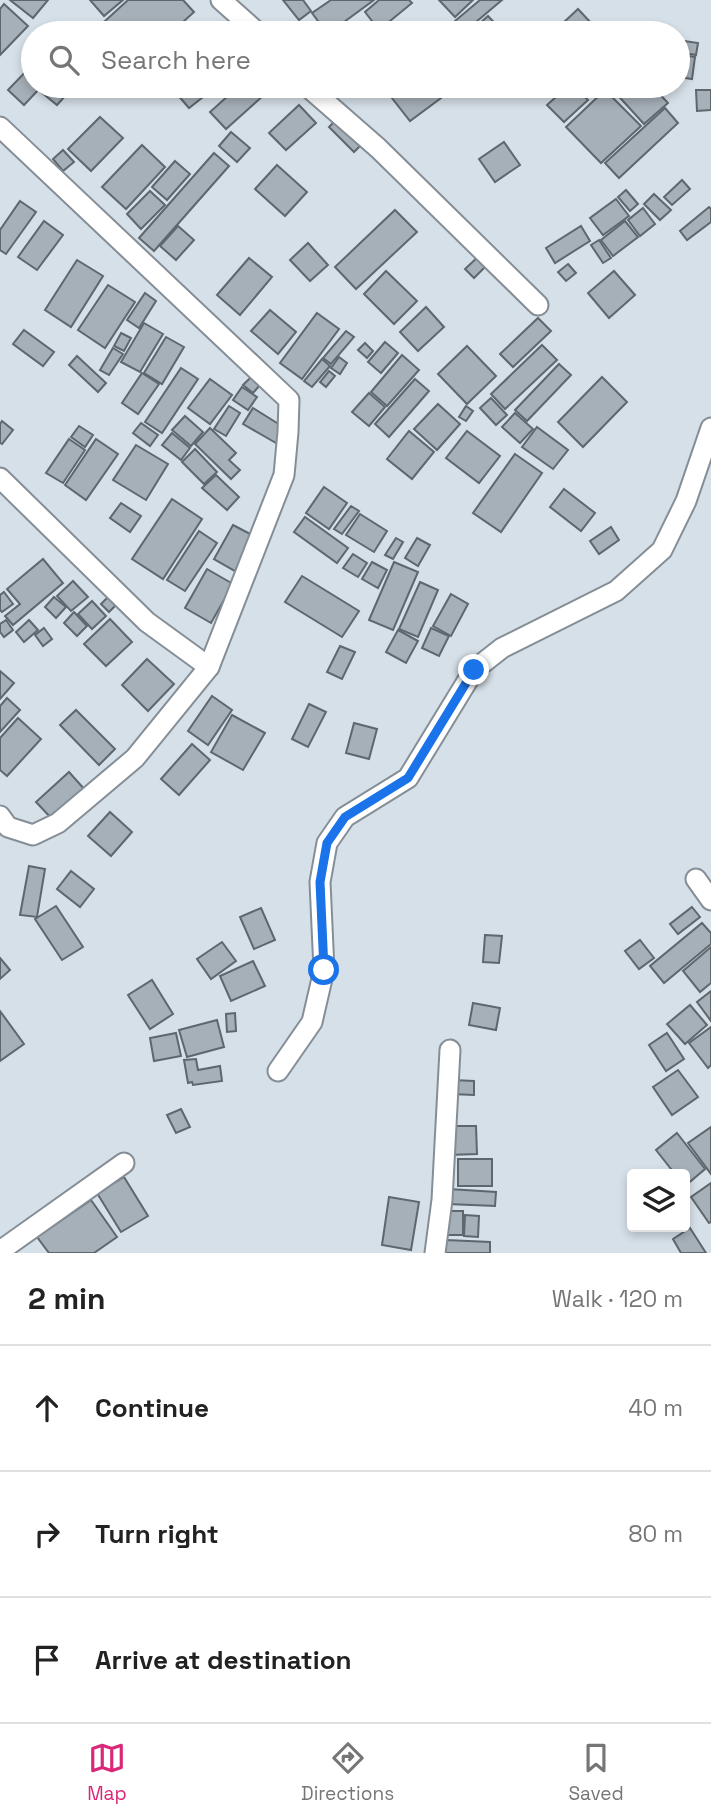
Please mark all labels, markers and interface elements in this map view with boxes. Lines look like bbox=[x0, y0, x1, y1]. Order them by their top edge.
search box bbox=[21, 21, 690, 98]
icon: search bbox=[45, 41, 83, 79]
text: Search here bbox=[101, 43, 251, 77]
route end bbox=[458, 654, 489, 685]
route start bbox=[308, 954, 339, 985]
map controls bbox=[627, 1169, 690, 1232]
button: layers bbox=[627, 1169, 690, 1232]
text: 2 min bbox=[28, 1279, 106, 1318]
text: Walk · 120 m bbox=[552, 1284, 683, 1314]
icon: ahead bbox=[28, 1389, 66, 1427]
text: Continue bbox=[95, 1391, 209, 1425]
text: 40 m bbox=[628, 1393, 683, 1423]
icon: right bbox=[28, 1515, 66, 1553]
text: Turn right bbox=[95, 1517, 219, 1551]
text: 80 m bbox=[628, 1519, 683, 1549]
icon: arrive bbox=[28, 1641, 66, 1679]
text: Arrive at destination bbox=[95, 1643, 352, 1677]
tab: Map bbox=[87, 1739, 127, 1806]
tab: Directions bbox=[301, 1739, 394, 1806]
tab: Saved bbox=[568, 1739, 624, 1806]

